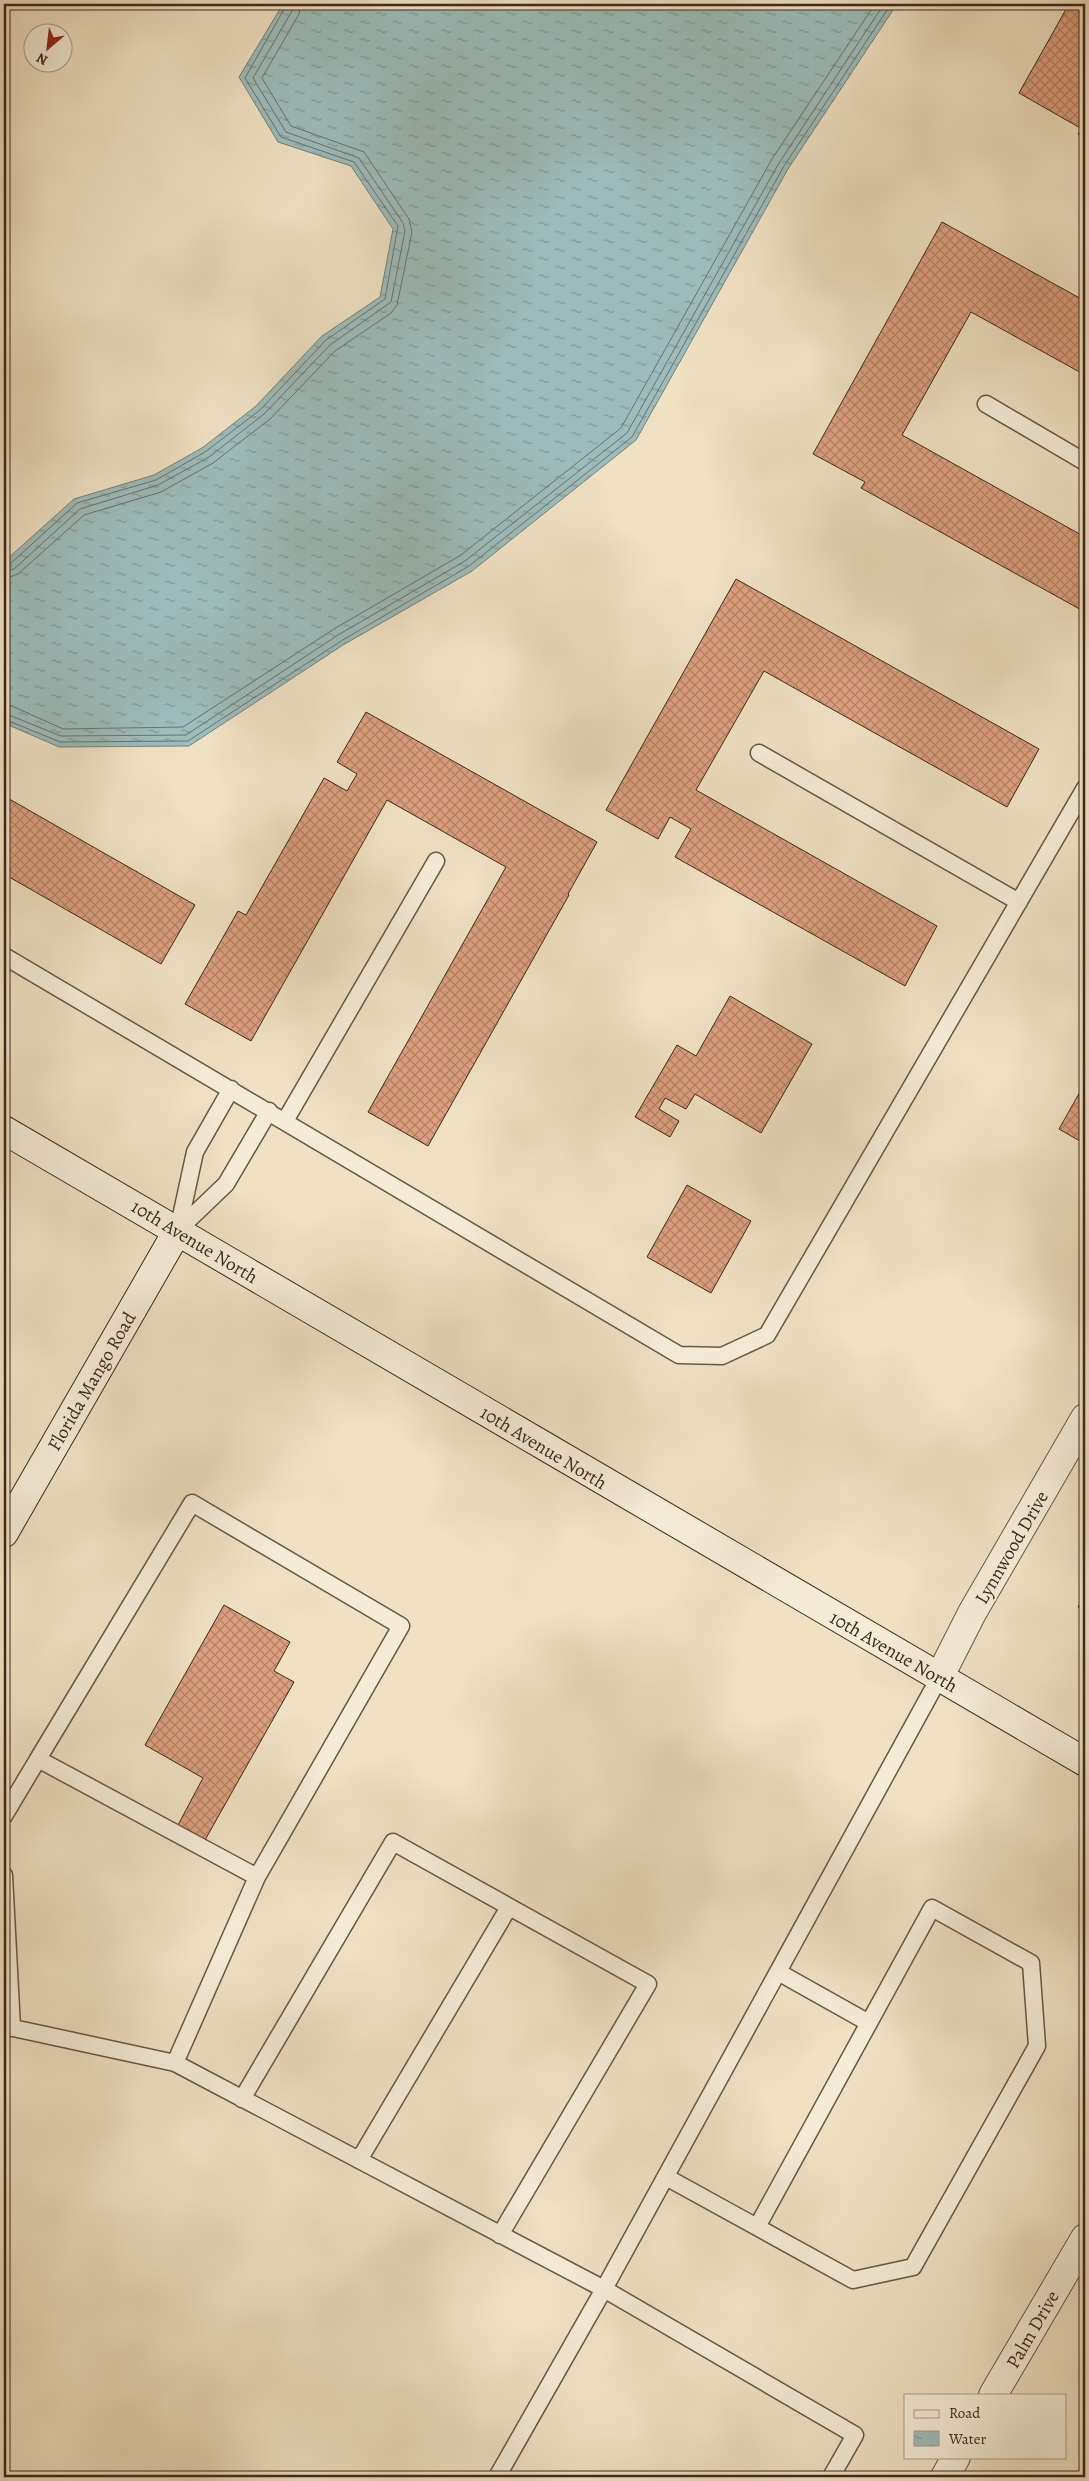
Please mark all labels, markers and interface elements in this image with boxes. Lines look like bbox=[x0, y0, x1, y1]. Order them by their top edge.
north arrow bbox=[22, 22, 72, 72]
text: N bbox=[33, 48, 51, 70]
street label: 10th Avenue North bbox=[126, 1194, 263, 1290]
street label: Florida Mango Road bbox=[41, 1306, 143, 1456]
street label: 10th Avenue North bbox=[475, 1400, 612, 1496]
street label: Lynnwood Drive bbox=[969, 1486, 1055, 1609]
street label: 10th Avenue North bbox=[825, 1605, 962, 1699]
street label: Palm Drive bbox=[1000, 2286, 1066, 2373]
legend bbox=[904, 2394, 1066, 2458]
text: Road bbox=[949, 2403, 981, 2423]
text: Water bbox=[948, 2429, 986, 2449]

